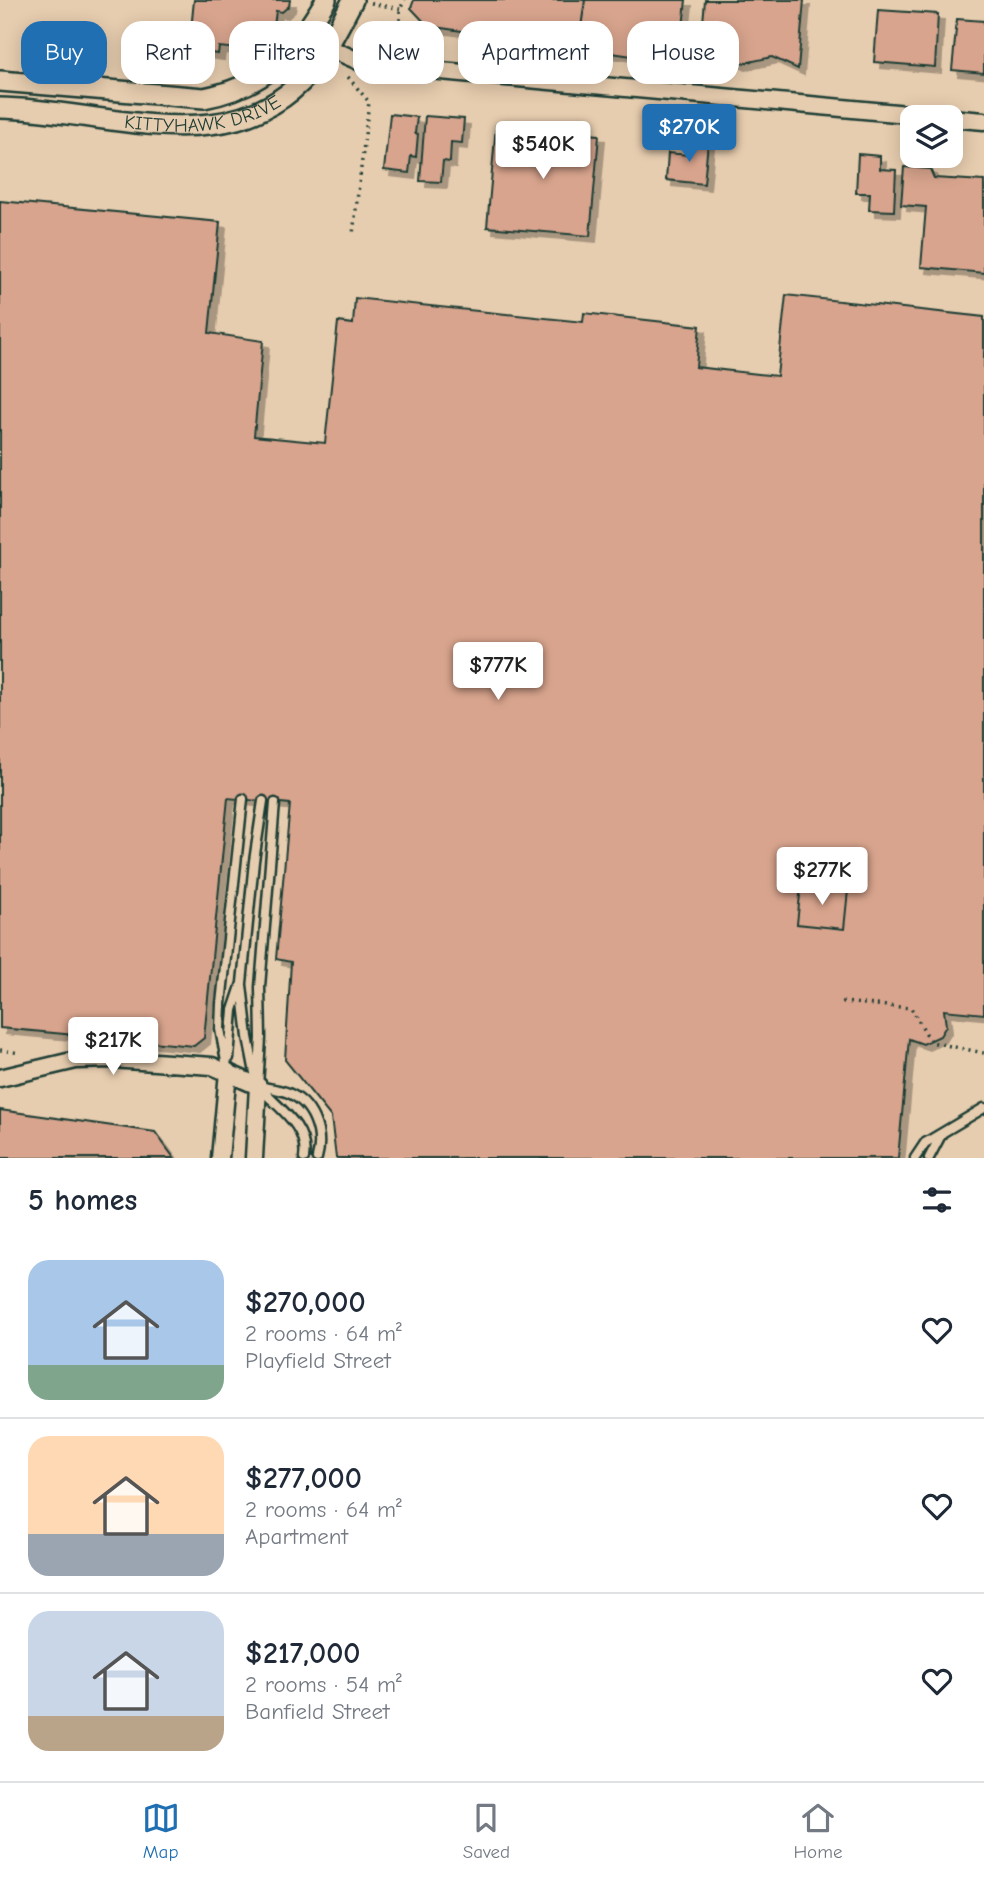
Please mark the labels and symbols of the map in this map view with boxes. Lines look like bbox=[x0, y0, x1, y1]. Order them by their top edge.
street label: KITTYHAWK DRIVE bbox=[123, 91, 285, 137]
pin: $270K bbox=[640, 104, 738, 164]
pin: $540K bbox=[494, 122, 592, 181]
pin: $777K bbox=[449, 642, 547, 702]
pin: $277K bbox=[773, 848, 871, 907]
pin: $217K bbox=[64, 1018, 162, 1077]

